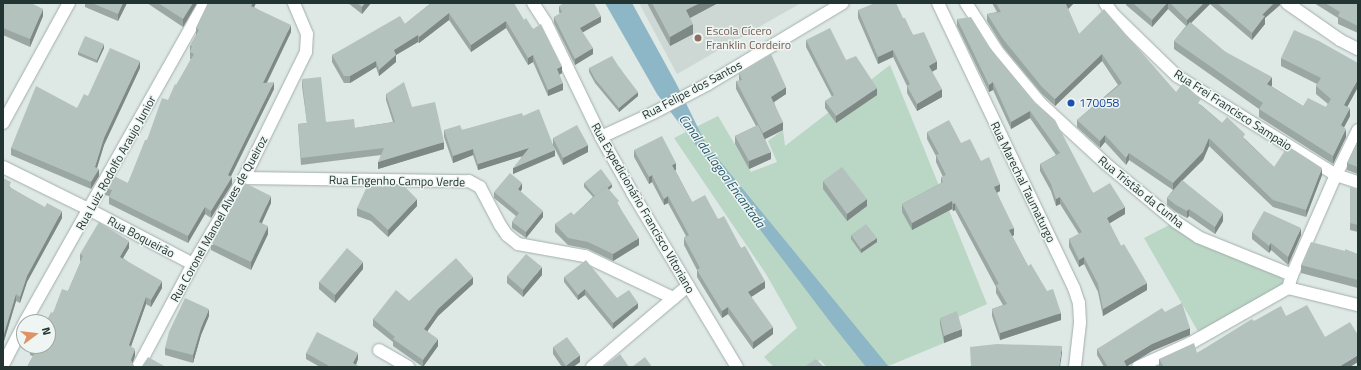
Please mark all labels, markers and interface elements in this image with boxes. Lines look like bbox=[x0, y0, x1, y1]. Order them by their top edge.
place label: Escola Cícero Franklin Cordeiro bbox=[706, 24, 791, 52]
marker: Escola Cícero Franklin Cordeiro bbox=[693, 33, 703, 43]
street label: Rua Felipe dos Santos bbox=[640, 58, 744, 122]
street label: Rua Frei Francisco Sampaio bbox=[1171, 66, 1295, 154]
street label: Rua Luiz Rodolfo Araujo Junior bbox=[73, 93, 159, 233]
place label: 170058 bbox=[1079, 96, 1119, 110]
marker: 170058 bbox=[1066, 98, 1076, 108]
water label: Canal da Lagoa Encantada bbox=[676, 111, 768, 231]
street label: Rua Marechal Taumaturgo bbox=[987, 119, 1059, 245]
street label: Rua Expedicionário Francisco Vitoriano bbox=[588, 120, 698, 296]
street label: Rua Coronel Manoel Alves de Queiroz bbox=[167, 134, 271, 304]
street label: Rua Tristão da Cunha bbox=[1095, 153, 1187, 231]
street label: Rua Engenho Campo Verde bbox=[329, 173, 465, 189]
street label: Rua Boqueirão bbox=[105, 213, 177, 261]
north arrow bbox=[16, 314, 56, 354]
text: N bbox=[38, 325, 55, 337]

